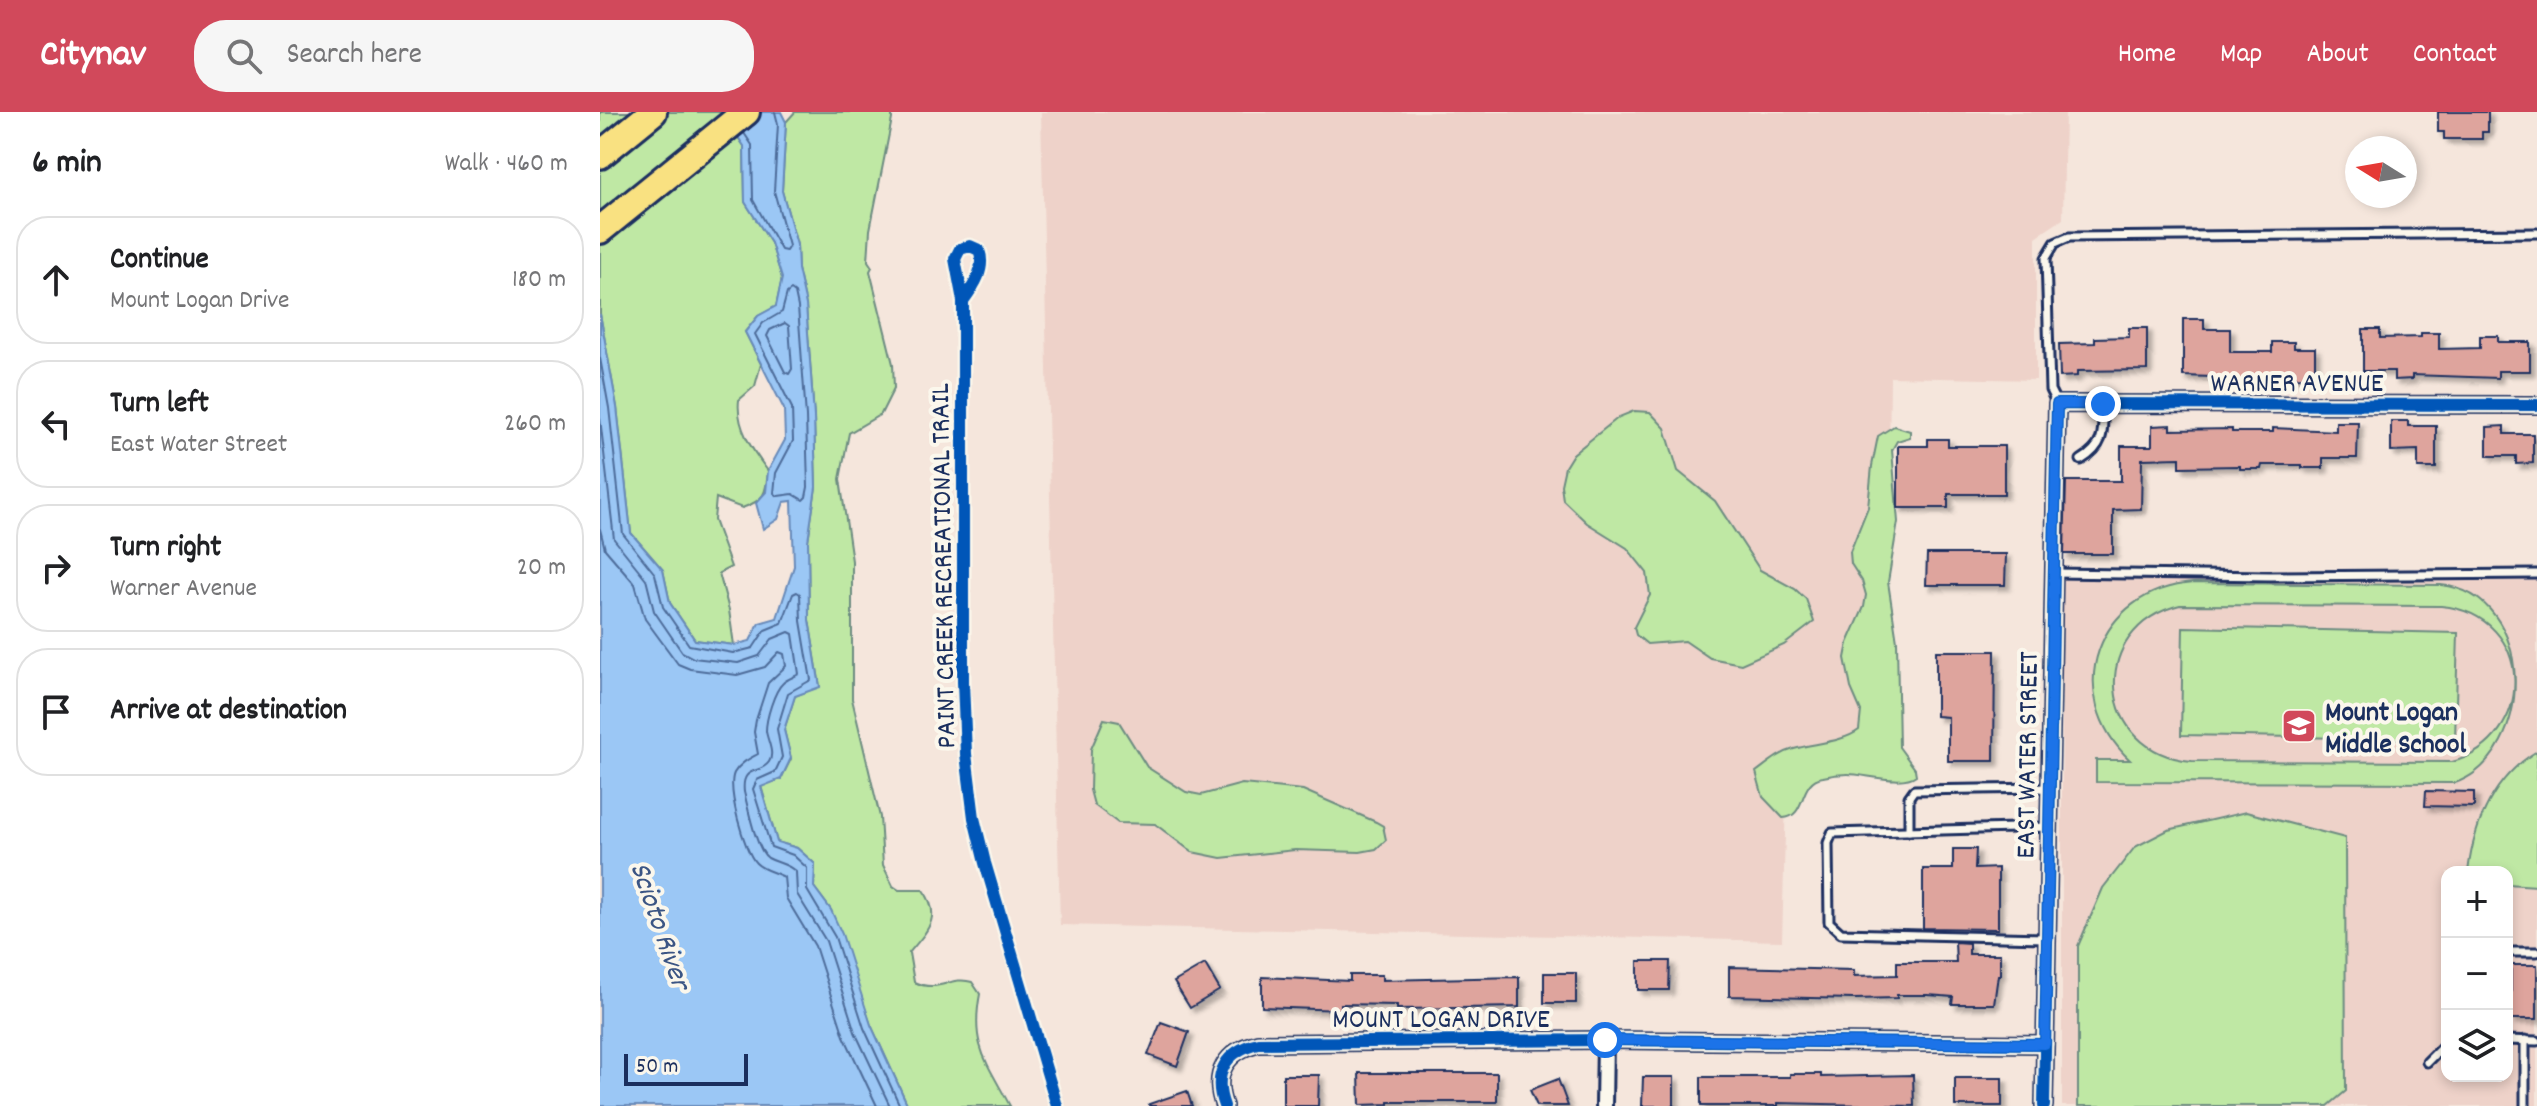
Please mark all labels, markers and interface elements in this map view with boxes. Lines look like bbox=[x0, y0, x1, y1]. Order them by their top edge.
search box bbox=[194, 20, 754, 92]
text: Citynav bbox=[40, 29, 146, 84]
icon: search bbox=[222, 34, 266, 78]
text: Search here bbox=[286, 35, 422, 78]
text: Home bbox=[2118, 36, 2176, 76]
text: Map bbox=[2220, 36, 2262, 76]
text: About bbox=[2306, 36, 2369, 76]
text: Contact bbox=[2413, 36, 2497, 76]
north arrow bbox=[2345, 136, 2417, 208]
text: 6 min bbox=[32, 140, 102, 189]
text: Walk · 460 m bbox=[445, 146, 568, 183]
text: Continue bbox=[110, 240, 209, 283]
icon: ahead bbox=[34, 258, 78, 302]
text: 180 m bbox=[512, 262, 566, 299]
text: Mount Logan Drive bbox=[110, 283, 289, 320]
street label: WARNER AVENUE bbox=[2210, 366, 2384, 406]
street label: PAINT CREEK RECREATIONAL TRAIL bbox=[923, 383, 969, 749]
text: Turn left bbox=[110, 384, 209, 427]
route end bbox=[2085, 386, 2121, 422]
icon: left bbox=[34, 402, 78, 446]
text: 260 m bbox=[504, 406, 566, 443]
text: East Water Street bbox=[110, 427, 287, 464]
text: Turn right bbox=[110, 528, 221, 571]
icon: right bbox=[34, 546, 78, 590]
text: 20 m bbox=[517, 550, 566, 587]
text: Warner Avenue bbox=[110, 571, 257, 608]
street label: EAST WATER STREET bbox=[2008, 651, 2052, 859]
icon: arrive bbox=[34, 690, 78, 734]
text: Arrive at destination bbox=[110, 691, 347, 734]
place label: Mount Logan Middle School bbox=[2325, 695, 2467, 767]
school or university icon: Mount Logan Middle School bbox=[2280, 707, 2318, 745]
water label: Scioto River bbox=[616, 857, 701, 999]
map controls bbox=[2441, 866, 2513, 1082]
button: + bbox=[2441, 866, 2513, 938]
button: − bbox=[2441, 938, 2513, 1010]
street label: MOUNT LOGAN DRIVE bbox=[1332, 1002, 1550, 1042]
button: layers bbox=[2441, 1010, 2513, 1082]
route start bbox=[1587, 1022, 1623, 1058]
scale bar bbox=[624, 1050, 748, 1086]
text: 50 m bbox=[636, 1052, 678, 1083]

